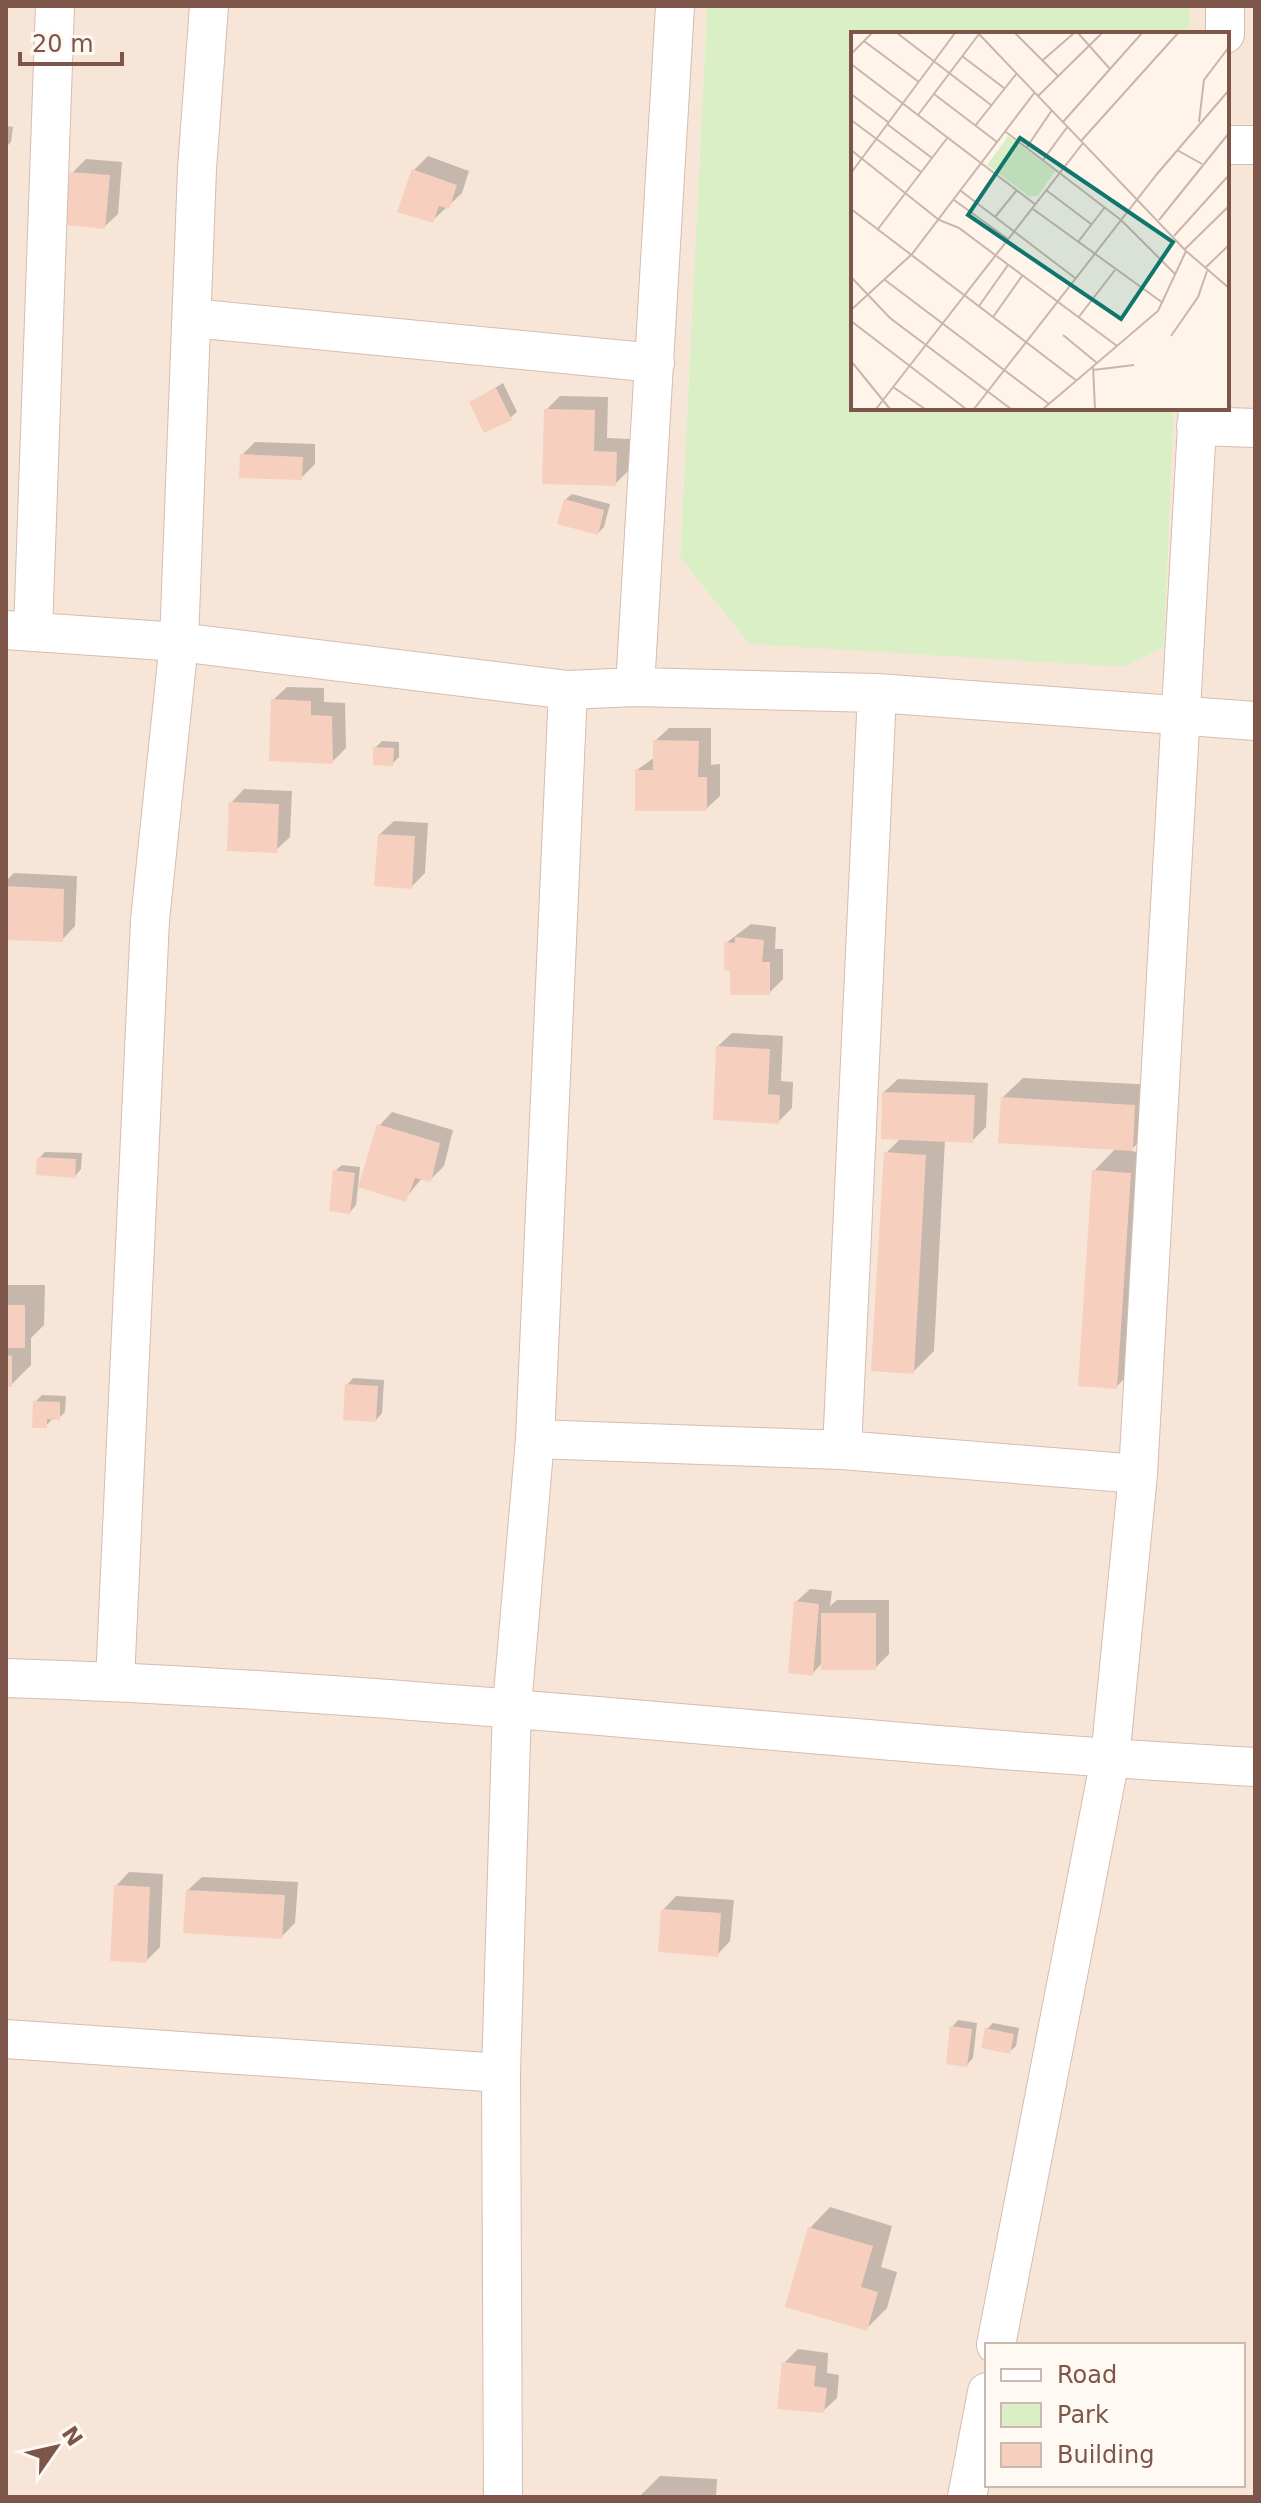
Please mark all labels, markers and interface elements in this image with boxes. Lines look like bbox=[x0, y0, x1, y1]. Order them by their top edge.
scale bar bbox=[20, 16, 122, 66]
text: 20 m bbox=[32, 30, 94, 58]
inset map bbox=[851, 32, 1229, 410]
legend bbox=[985, 2343, 1245, 2487]
text: Road bbox=[1057, 2361, 1117, 2389]
text: Park bbox=[1057, 2401, 1109, 2429]
north arrow bbox=[16, 2407, 96, 2487]
text: N bbox=[57, 2421, 88, 2451]
text: Building bbox=[1057, 2441, 1154, 2469]

